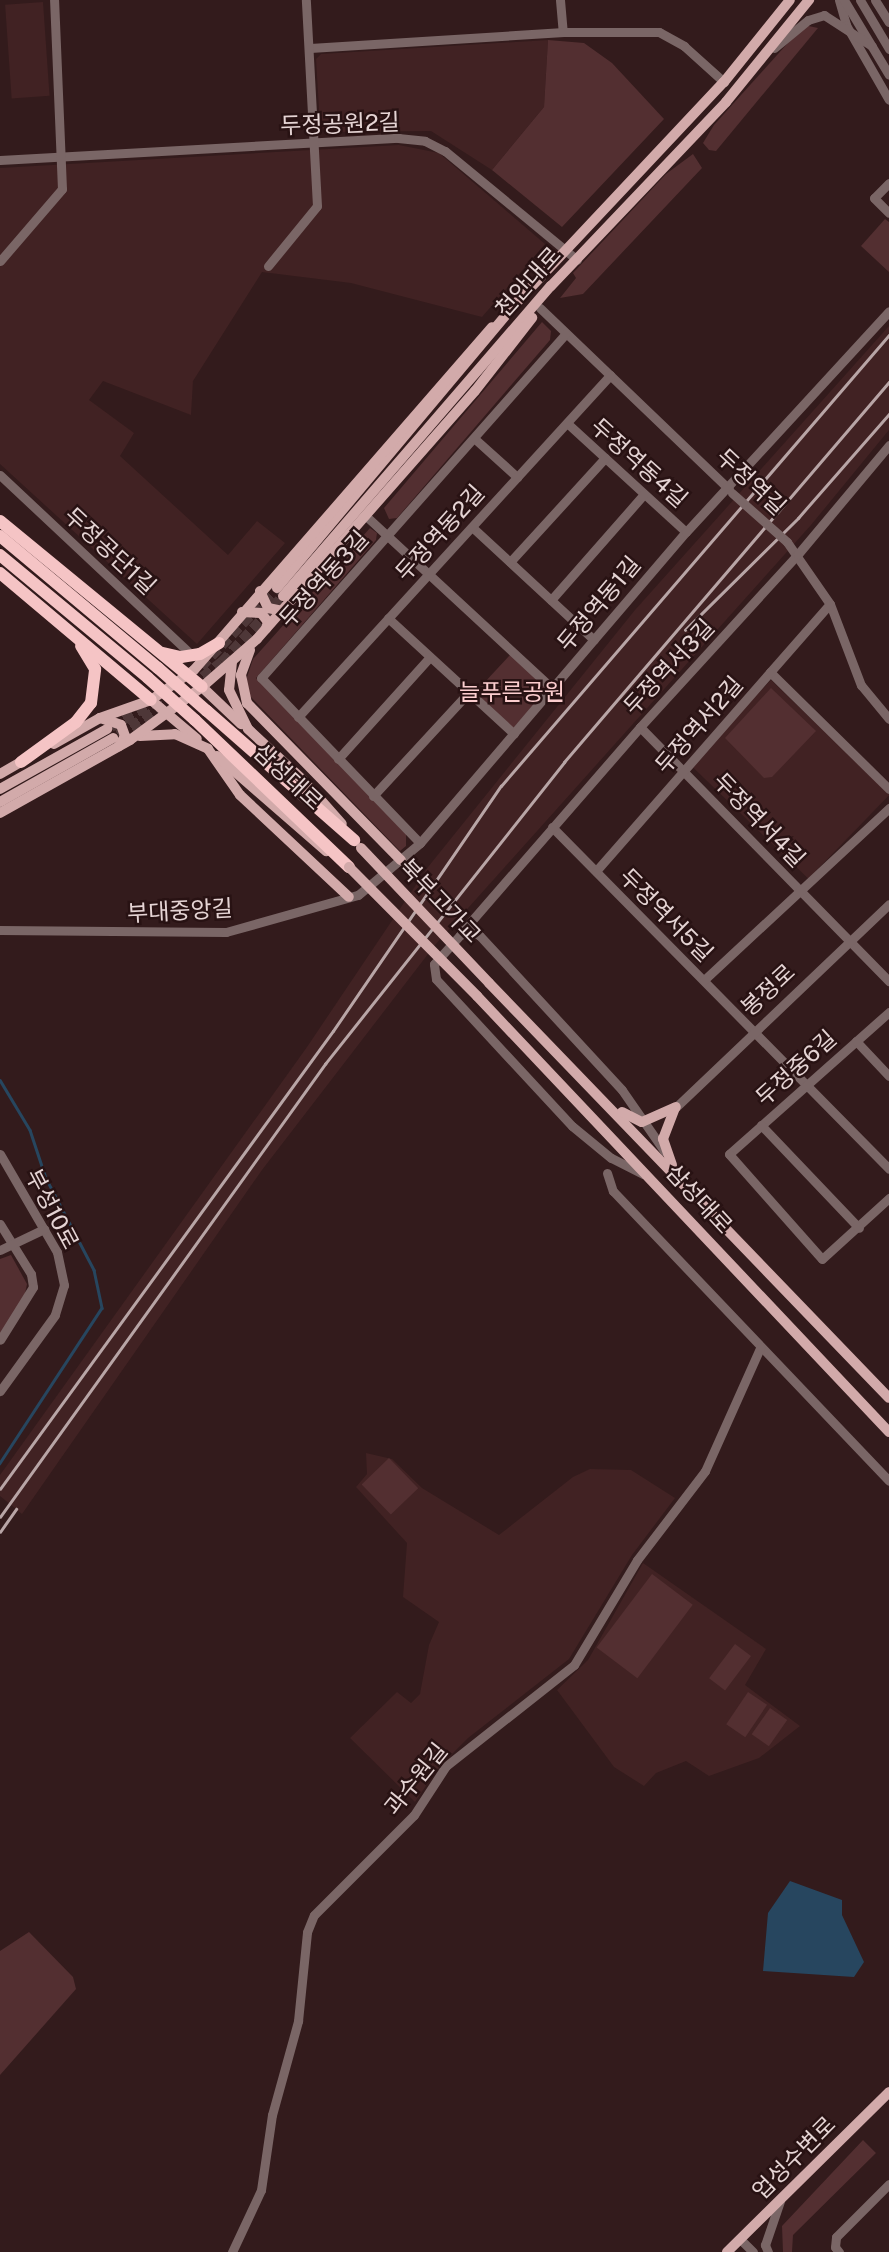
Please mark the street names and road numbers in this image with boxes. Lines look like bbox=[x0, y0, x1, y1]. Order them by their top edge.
street label: 두정공원2길 bbox=[280, 108, 400, 140]
street label: 천안대로 bbox=[489, 241, 567, 323]
street label: 두정역동4길 bbox=[585, 413, 693, 513]
street label: 두정역길 bbox=[711, 443, 791, 521]
street label: 두정역동2길 bbox=[390, 479, 490, 587]
street label: 두정공단1길 bbox=[58, 502, 162, 600]
street label: 두정역동3길 bbox=[273, 525, 375, 633]
street label: 두정역동1길 bbox=[551, 551, 647, 657]
street label: 두정역서3길 bbox=[618, 614, 720, 720]
street label: 두정역서2길 bbox=[649, 671, 749, 779]
street label: 삼성대로 bbox=[248, 738, 328, 816]
street label: 두정역서4길 bbox=[707, 767, 811, 873]
street label: 북부고가교 bbox=[393, 853, 487, 949]
street label: 두정역서5길 bbox=[614, 863, 718, 967]
street label: 부대중앙길 bbox=[126, 894, 234, 928]
street label: 봉정로 bbox=[735, 958, 801, 1022]
street label: 두정중6길 bbox=[750, 1025, 842, 1111]
street label: 삼성대로 bbox=[660, 1159, 738, 1239]
street label: 부성10로 bbox=[19, 1164, 85, 1254]
street label: 과수원길 bbox=[379, 1737, 453, 1821]
street label: 업성수변로 bbox=[747, 2111, 841, 2205]

